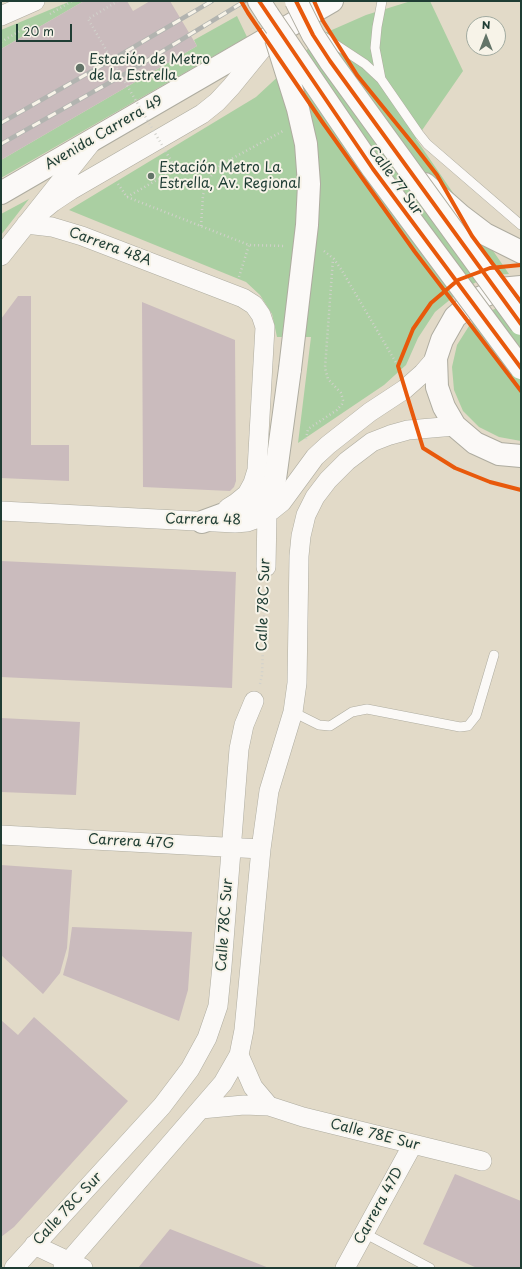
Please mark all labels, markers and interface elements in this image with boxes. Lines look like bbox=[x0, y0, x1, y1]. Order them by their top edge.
scale bar bbox=[18, 16, 74, 42]
north arrow bbox=[466, 16, 506, 56]
text: N bbox=[482, 16, 490, 33]
text: 20 m bbox=[23, 22, 54, 40]
place label: Estación de Metro de la Estrella bbox=[89, 52, 210, 84]
marker: Estación de Metro de la Estrella bbox=[74, 62, 86, 74]
street label: Avenida Carrera 49 bbox=[42, 92, 166, 174]
street label: Calle 77 Sur bbox=[364, 143, 426, 219]
place label: Estación Metro La Estrella, Av. Regional bbox=[159, 160, 301, 192]
marker: Estación Metro La Estrella, Av. Regional bbox=[146, 171, 156, 181]
street label: Carrera 48A bbox=[66, 224, 154, 270]
street label: Carrera 48 bbox=[165, 511, 241, 529]
street label: Calle 78C Sur bbox=[254, 558, 274, 652]
street label: Carrera 47G bbox=[87, 831, 175, 853]
street label: Calle 78C Sur bbox=[213, 878, 237, 972]
street label: Calle 78E Sur bbox=[328, 1116, 422, 1154]
street label: Carrera 47D bbox=[351, 1165, 407, 1247]
street label: Calle 78C Sur bbox=[30, 1169, 106, 1249]

